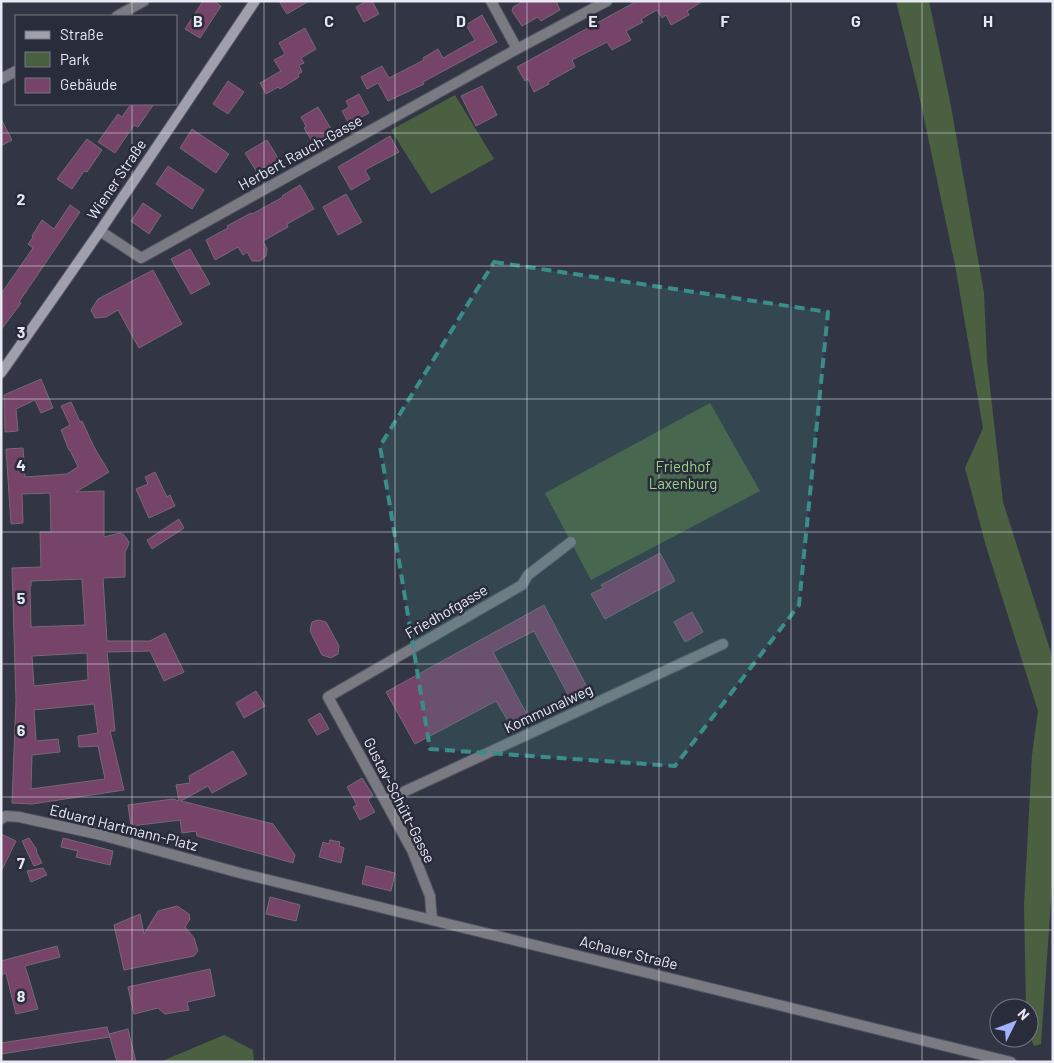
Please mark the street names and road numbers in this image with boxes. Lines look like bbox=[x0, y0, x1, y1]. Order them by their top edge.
street label: Herbert Rauch-Gasse bbox=[235, 110, 365, 194]
street label: Wiener Straße bbox=[83, 135, 149, 223]
street label: Friedhofgasse bbox=[401, 580, 491, 642]
street label: Kommunalweg bbox=[501, 680, 595, 736]
street label: Gustav-Schütt-Gasse bbox=[361, 734, 439, 866]
street label: Eduard Hartmann-Platz bbox=[48, 800, 200, 854]
street label: Achauer Straße bbox=[578, 931, 680, 973]

